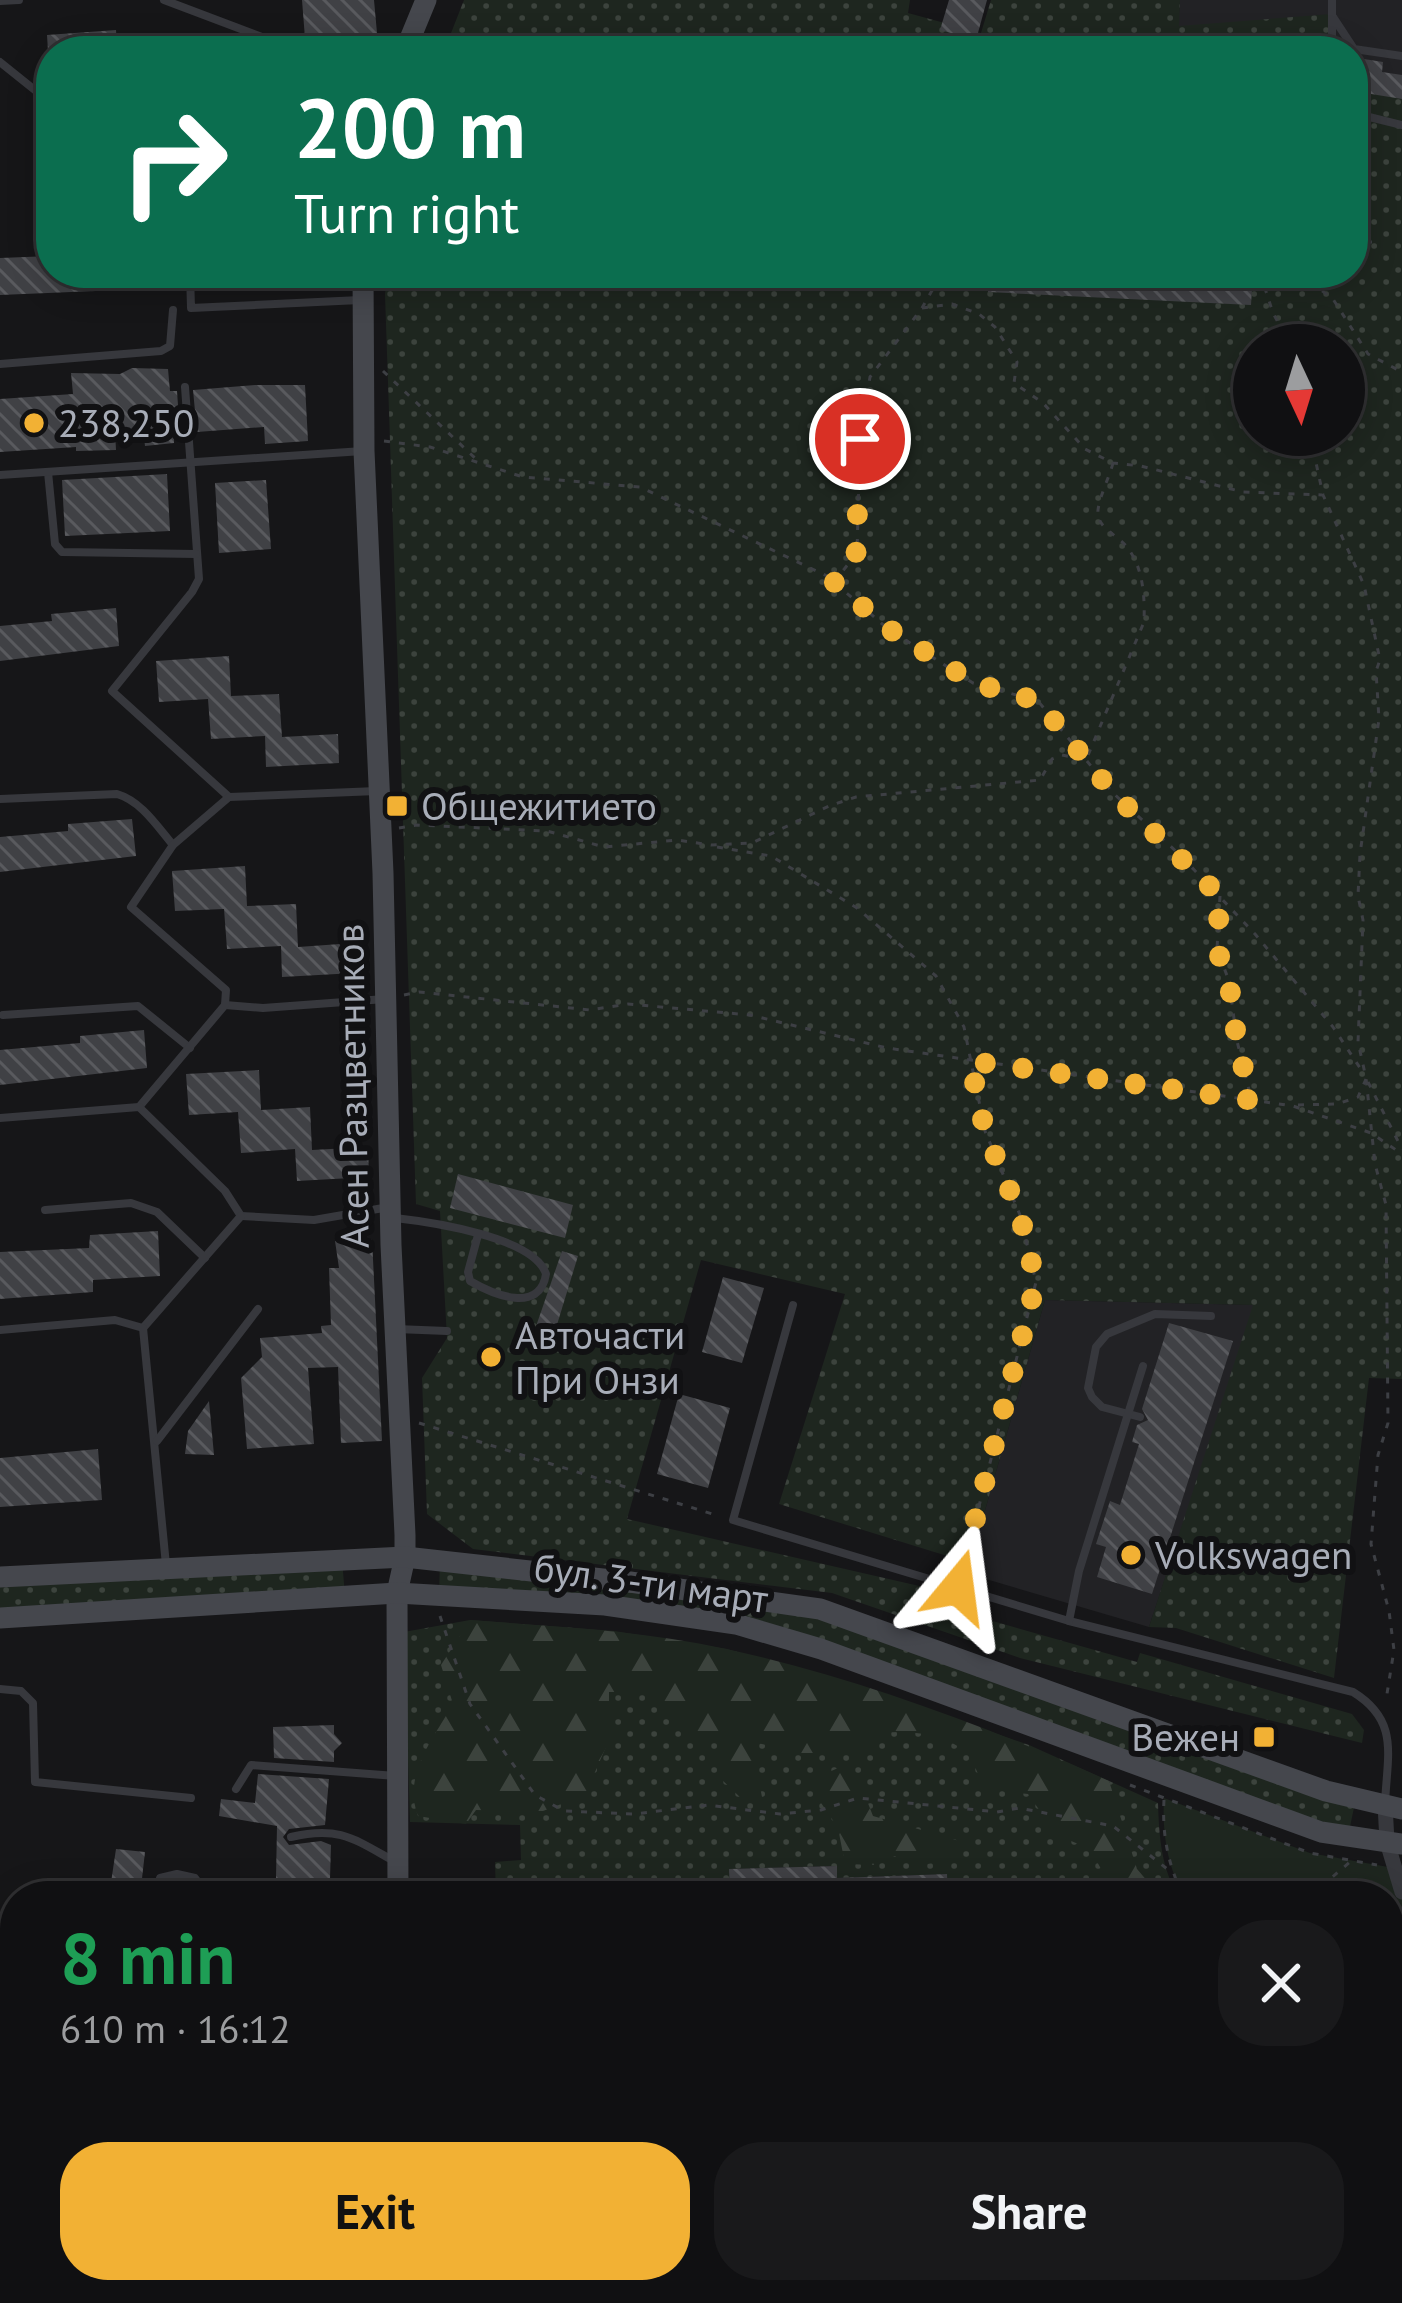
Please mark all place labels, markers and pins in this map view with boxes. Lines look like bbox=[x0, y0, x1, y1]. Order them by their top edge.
pin bbox=[809, 388, 911, 490]
place label: 238,250 bbox=[58, 397, 194, 448]
marker: 238,250 bbox=[21, 410, 47, 436]
place label: Общежитието bbox=[421, 780, 657, 831]
marker: Общежитието bbox=[384, 793, 410, 819]
place label: Авточасти При Онзи bbox=[515, 1309, 685, 1405]
marker: Авточасти При Онзи bbox=[478, 1344, 504, 1370]
place label: Volkswagen bbox=[1154, 1529, 1352, 1580]
marker: Volkswagen bbox=[1118, 1542, 1144, 1568]
place label: Вежен bbox=[1131, 1711, 1240, 1762]
marker: Вежен bbox=[1251, 1724, 1277, 1750]

